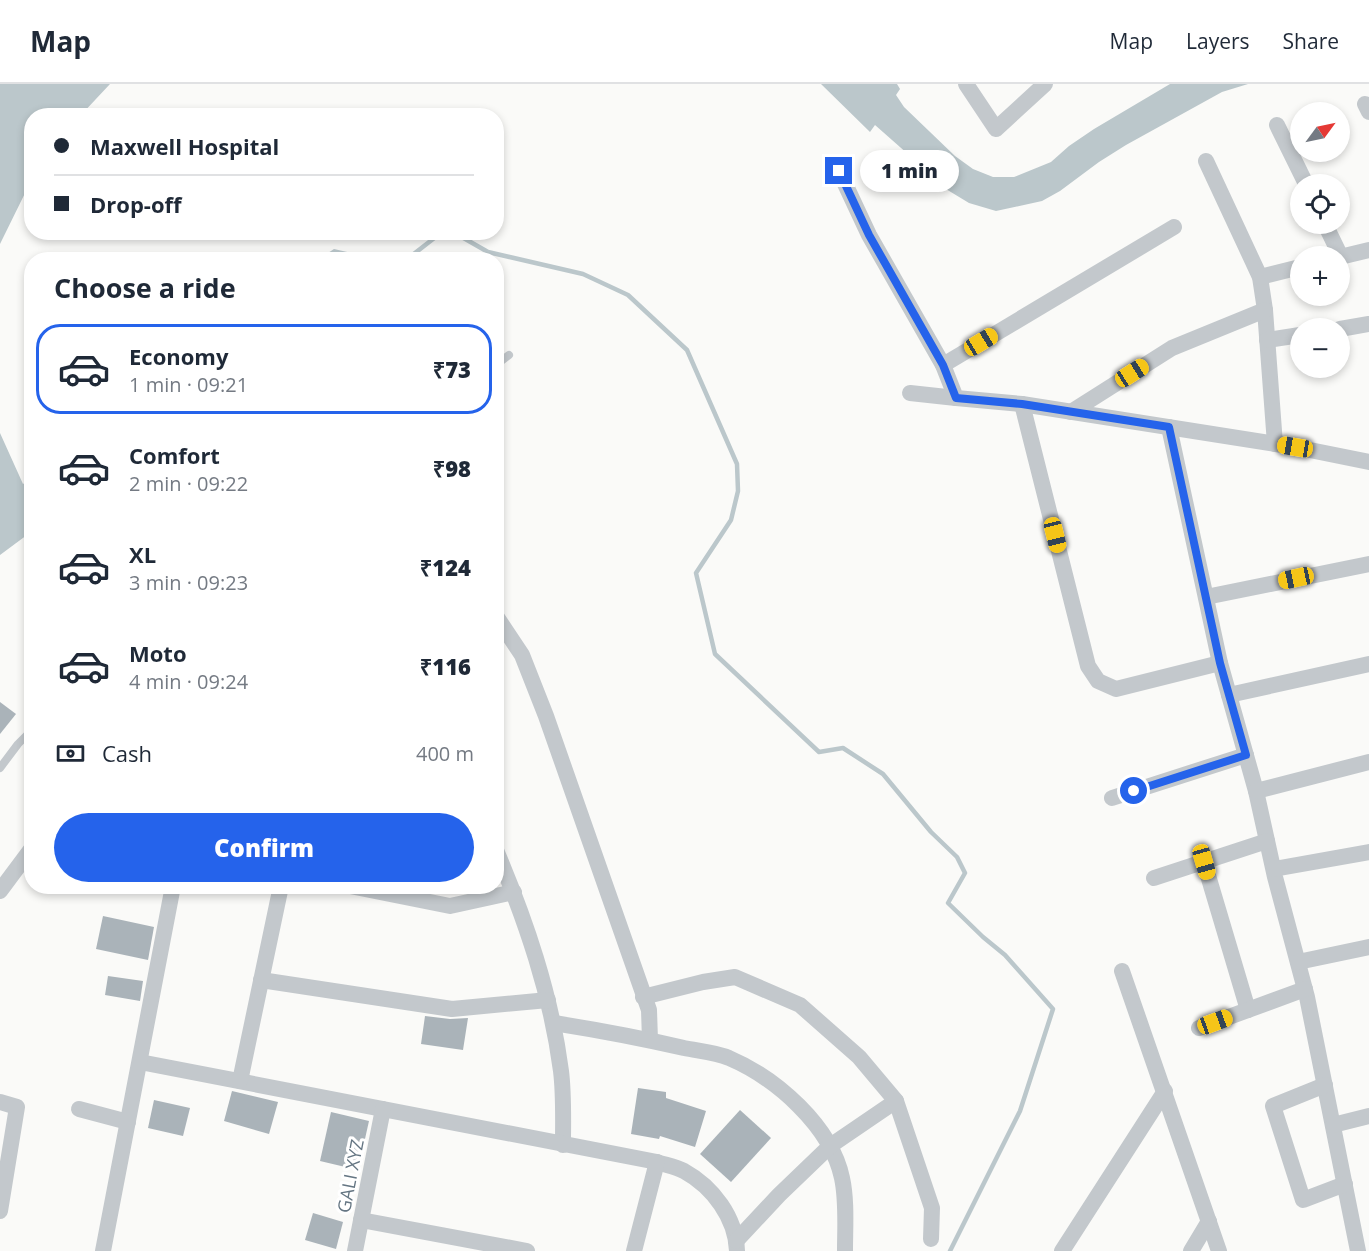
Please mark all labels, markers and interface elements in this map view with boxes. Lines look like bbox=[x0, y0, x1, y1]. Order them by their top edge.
text: Map bbox=[30, 22, 91, 60]
text: Map bbox=[1110, 27, 1153, 55]
text: Layers bbox=[1186, 27, 1250, 55]
text: Share bbox=[1283, 27, 1339, 55]
north arrow bbox=[1290, 102, 1350, 162]
map controls bbox=[1290, 102, 1350, 378]
text: Maxwell Hospital bbox=[90, 131, 279, 161]
callout: 1 min bbox=[860, 150, 959, 192]
route end bbox=[825, 157, 852, 184]
text: 1 min bbox=[881, 157, 938, 184]
button: locate bbox=[1290, 174, 1350, 234]
text: Drop-off bbox=[90, 189, 182, 219]
button: + bbox=[1290, 246, 1350, 306]
text: Choose a ride bbox=[54, 269, 236, 306]
button: − bbox=[1290, 318, 1350, 378]
car bbox=[961, 325, 1001, 359]
text: Economy bbox=[129, 341, 228, 371]
icon: car bbox=[57, 342, 111, 396]
text: ₹73 bbox=[433, 354, 471, 384]
car bbox=[1112, 356, 1152, 390]
text: 1 min · 09:21 bbox=[129, 371, 248, 398]
car bbox=[1276, 435, 1314, 459]
text: Comfort bbox=[129, 440, 220, 470]
icon: car bbox=[57, 441, 111, 495]
text: ₹98 bbox=[433, 453, 471, 483]
text: 2 min · 09:22 bbox=[129, 470, 248, 497]
car bbox=[1042, 515, 1068, 555]
text: XL bbox=[129, 539, 156, 569]
icon: car bbox=[57, 540, 111, 594]
text: ₹124 bbox=[420, 552, 471, 582]
car bbox=[1277, 565, 1315, 591]
text: 3 min · 09:23 bbox=[129, 569, 248, 596]
text: Moto bbox=[129, 638, 187, 668]
icon: car bbox=[57, 639, 111, 693]
text: ₹116 bbox=[420, 651, 471, 681]
text: 4 min · 09:24 bbox=[129, 668, 248, 695]
icon: cash bbox=[54, 737, 87, 770]
text: Cash bbox=[102, 738, 152, 768]
text: 400 m bbox=[416, 740, 474, 767]
route start bbox=[1120, 777, 1147, 804]
button: Confirm bbox=[54, 813, 474, 882]
car bbox=[1190, 842, 1218, 882]
car bbox=[1195, 1007, 1235, 1037]
street label: GALI XYZ bbox=[331, 1137, 369, 1215]

